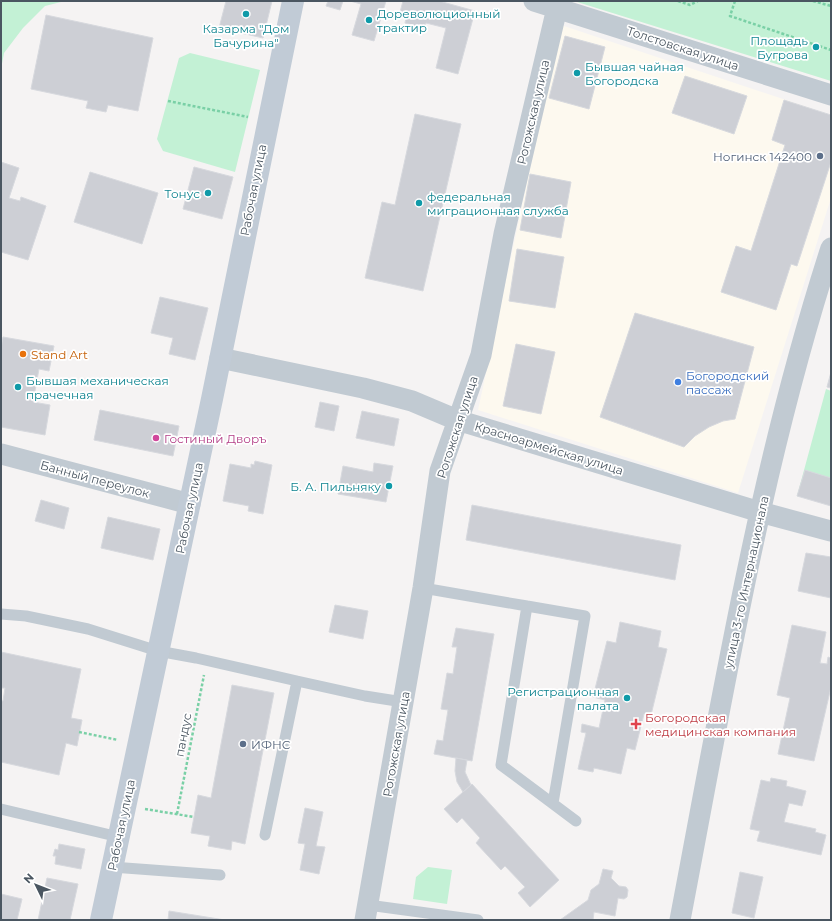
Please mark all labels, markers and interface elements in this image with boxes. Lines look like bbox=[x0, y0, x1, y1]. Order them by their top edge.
place label: Дореволюционный трактир bbox=[377, 6, 500, 35]
marker: Казарма "Дом Бачурина" bbox=[241, 9, 251, 19]
marker: Дореволюционный трактир bbox=[364, 15, 374, 25]
place label: Казарма "Дом Бачурина" bbox=[203, 21, 289, 50]
street label: Толстовская улица bbox=[625, 23, 741, 73]
place label: Площадь Бугрова bbox=[750, 33, 808, 62]
marker: Площадь Бугрова bbox=[811, 42, 821, 52]
street label: Рогожская улица bbox=[514, 58, 552, 166]
place label: Бывшая чайная Богородска bbox=[585, 59, 684, 88]
marker: Бывшая чайная Богородска bbox=[572, 68, 582, 78]
street label: Рабочая улица bbox=[237, 143, 269, 237]
place label: Ногинск 142400 bbox=[713, 149, 812, 164]
marker: Ногинск 142400 bbox=[815, 151, 825, 161]
place label: Тонус bbox=[165, 186, 200, 201]
marker: Тонус bbox=[203, 188, 213, 198]
place label: федеральная миграционная служба bbox=[427, 189, 569, 218]
marker: федеральная миграционная служба bbox=[414, 198, 424, 208]
place label: Stand Art bbox=[31, 347, 88, 362]
marker: Stand Art bbox=[18, 349, 28, 359]
place label: Богородский пассаж bbox=[686, 368, 769, 397]
place label: Бывшая механическая прачечная bbox=[26, 373, 169, 402]
street label: Рогожская улица bbox=[433, 374, 481, 480]
marker: Богородский пассаж bbox=[673, 377, 683, 387]
marker: Бывшая механическая прачечная bbox=[13, 382, 23, 392]
street label: Красноармейская улица bbox=[473, 418, 625, 478]
place label: Гостиный Дворъ bbox=[164, 431, 267, 446]
marker: Гостиный Дворъ bbox=[151, 433, 161, 443]
street label: Банный переулок bbox=[39, 457, 151, 501]
street label: Рабочая улица bbox=[172, 461, 206, 555]
place label: Б. А. Пильняку bbox=[290, 479, 381, 494]
marker: Б. А. Пильняку bbox=[384, 481, 394, 491]
street label: улица 3-го Интернационала bbox=[720, 494, 772, 671]
place label: Регистрационная палата bbox=[507, 684, 619, 713]
street label: Рогожская улица bbox=[379, 690, 413, 798]
marker: Регистрационная палата bbox=[622, 693, 632, 703]
place label: Богородская медицинская компания bbox=[645, 710, 796, 739]
street label: пандус bbox=[171, 712, 195, 758]
marker: Богородская медицинская компания bbox=[630, 718, 642, 730]
place label: ИФНС bbox=[251, 737, 291, 752]
marker: ИФНС bbox=[238, 739, 248, 749]
street label: Рабочая улица bbox=[104, 778, 138, 872]
north arrow bbox=[16, 865, 56, 905]
text: N bbox=[21, 870, 37, 886]

